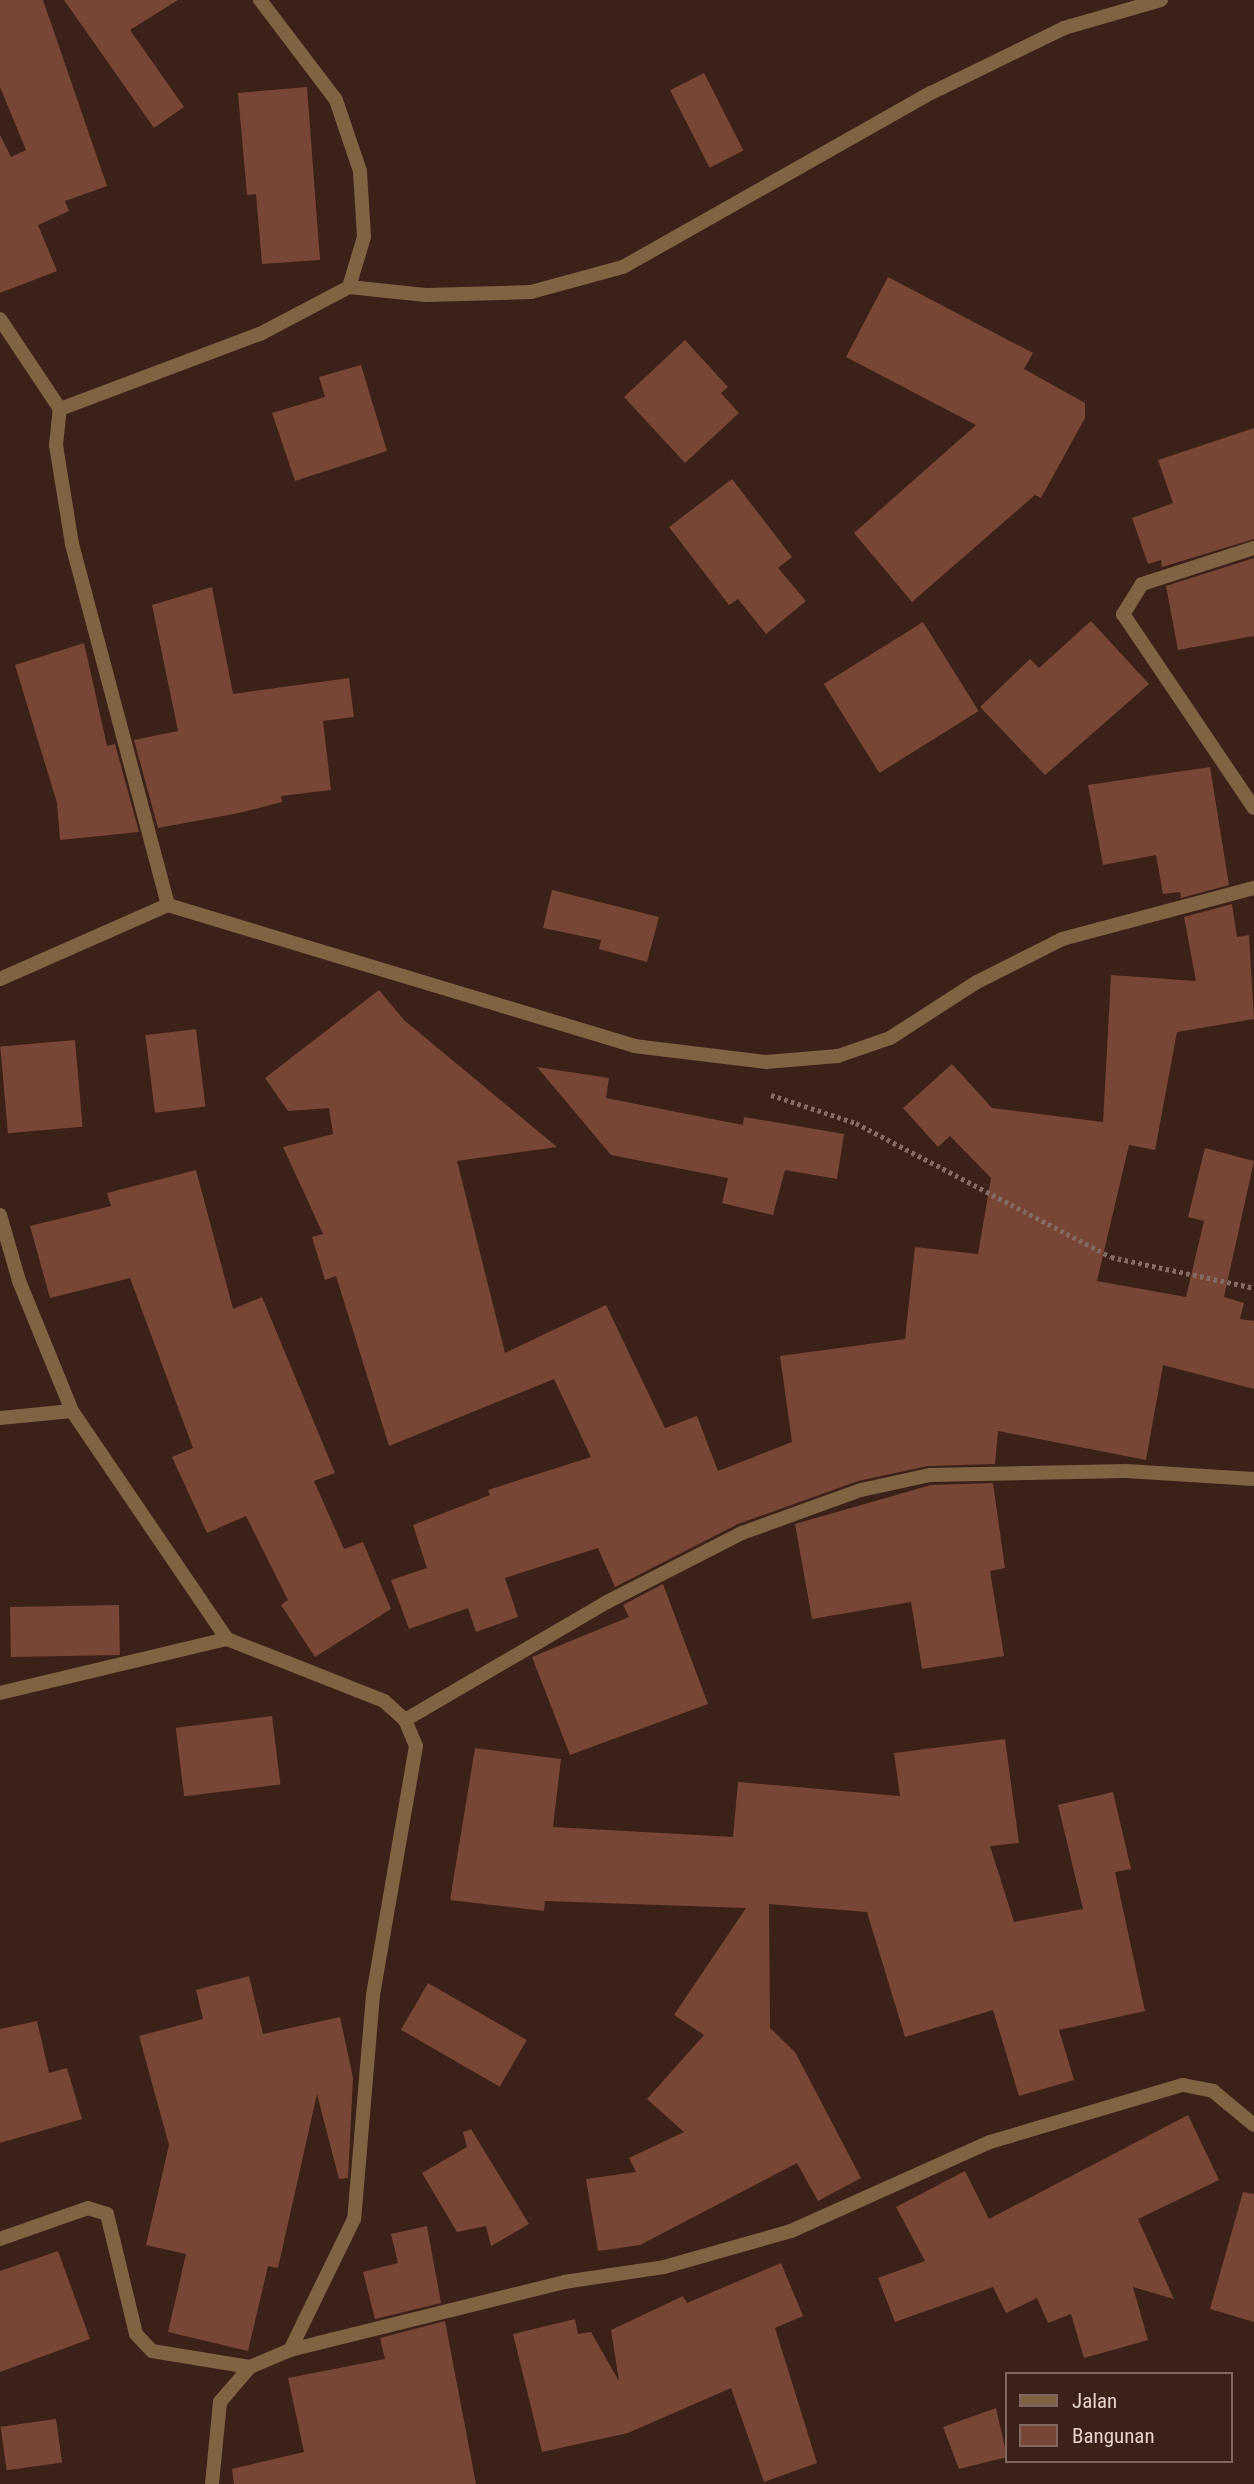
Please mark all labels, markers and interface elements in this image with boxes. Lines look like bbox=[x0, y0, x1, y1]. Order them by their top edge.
legend bbox=[1006, 2372, 1233, 2463]
text: Jalan bbox=[1072, 2389, 1117, 2413]
text: Bangunan bbox=[1072, 2424, 1155, 2448]

